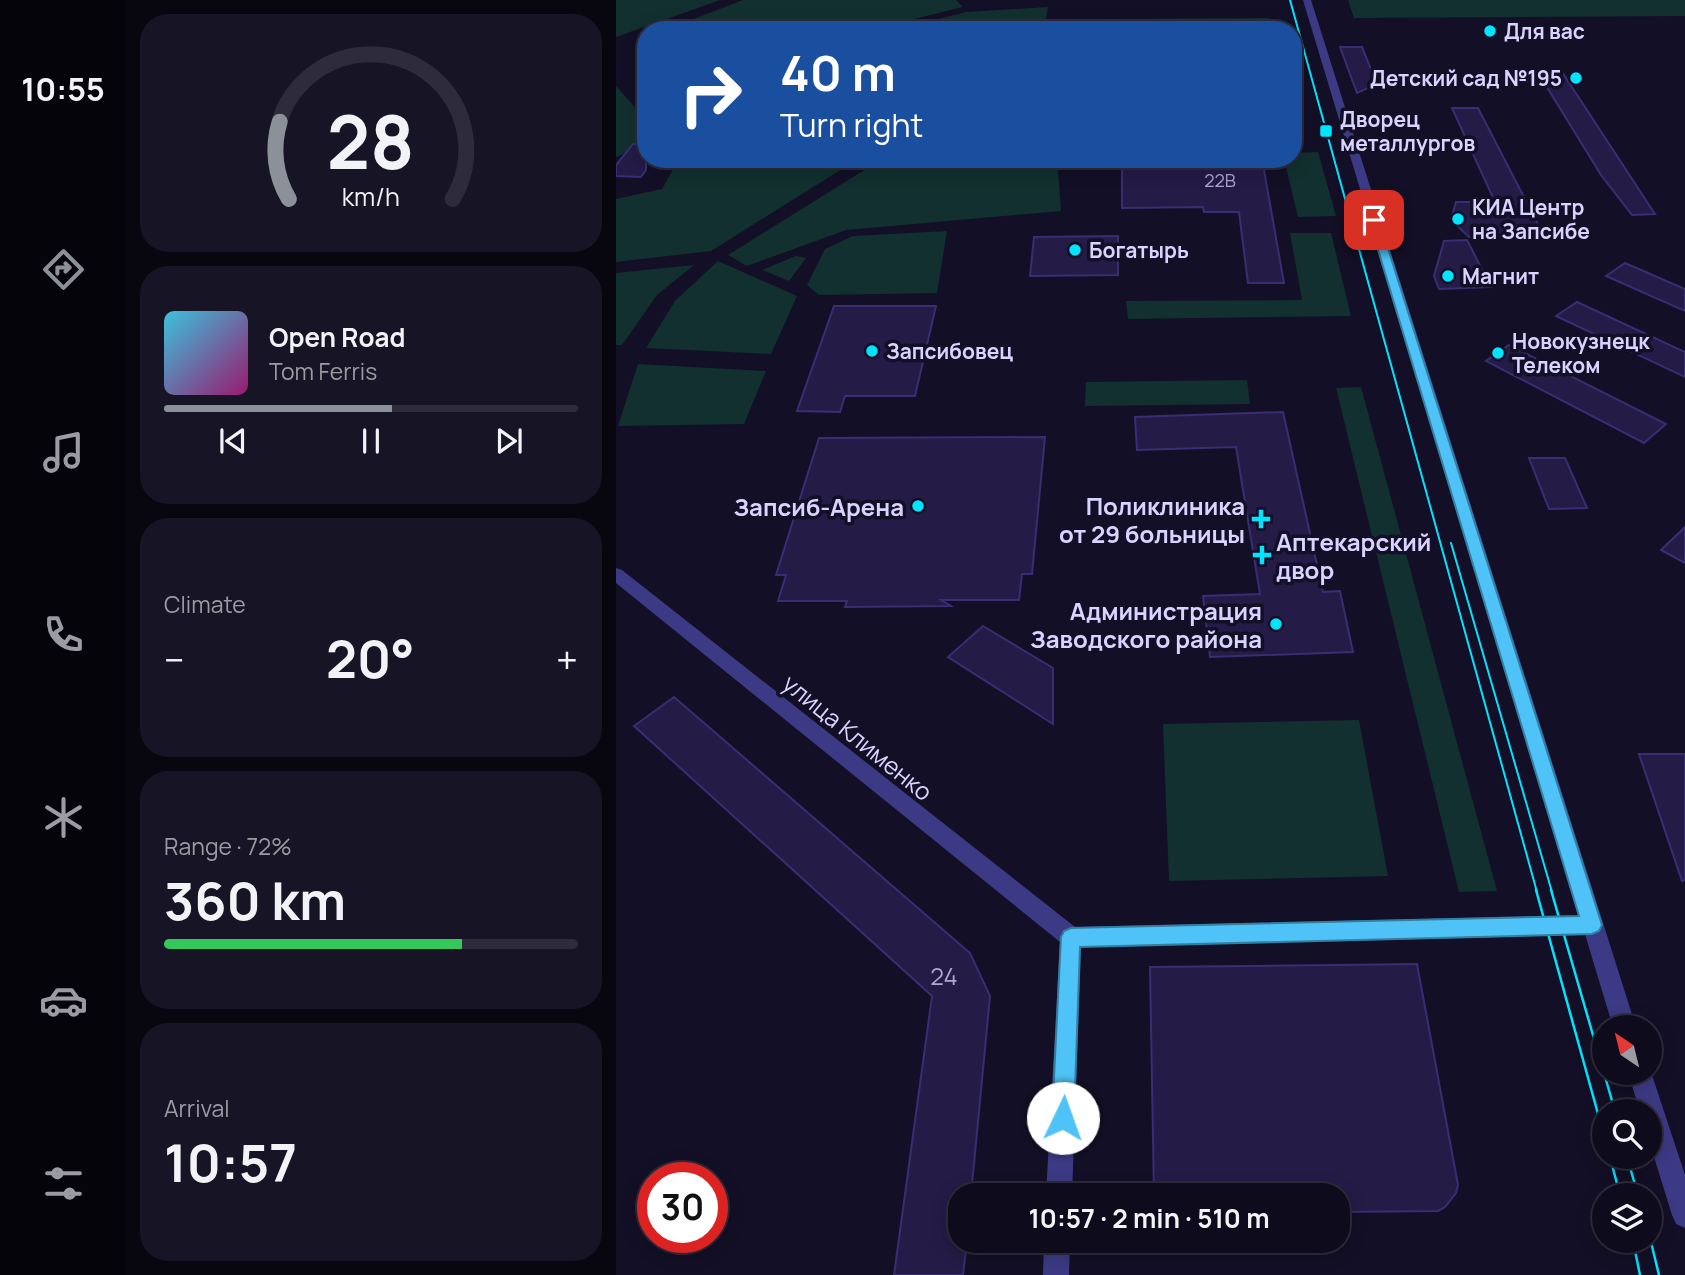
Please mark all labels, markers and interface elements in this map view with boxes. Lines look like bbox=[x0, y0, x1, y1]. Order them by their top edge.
place label: Для вас bbox=[1504, 17, 1585, 45]
marker: Для вас bbox=[1482, 23, 1498, 39]
text: 40 m bbox=[780, 39, 896, 106]
icon: right bbox=[665, 49, 756, 140]
place label: Детский сад №195 bbox=[1370, 64, 1562, 92]
text: 10:55 bbox=[21, 67, 105, 111]
marker: Детский сад №195 bbox=[1568, 70, 1584, 86]
text: 28 bbox=[327, 91, 415, 191]
text: Turn right bbox=[780, 103, 923, 147]
place label: Дворец металлургов bbox=[1340, 105, 1475, 157]
marker: Дворец металлургов bbox=[1318, 123, 1334, 139]
house number: 22В bbox=[1204, 168, 1236, 192]
text: km/h bbox=[342, 179, 400, 214]
pin bbox=[1344, 190, 1404, 250]
place label: КИА Центр на Запсибе bbox=[1472, 193, 1590, 245]
icon: arrive bbox=[1355, 201, 1393, 239]
marker: КИА Центр на Запсибе bbox=[1450, 211, 1466, 227]
place label: Богатырь bbox=[1089, 236, 1189, 264]
marker: Богатырь bbox=[1067, 242, 1083, 258]
icon: directions bbox=[39, 245, 88, 294]
place label: Магнит bbox=[1462, 262, 1539, 290]
marker: Магнит bbox=[1440, 268, 1456, 284]
text: Open Road bbox=[269, 319, 405, 355]
place label: Новокузнецк Телеком bbox=[1512, 327, 1650, 379]
place label: Запсибовец bbox=[886, 337, 1013, 365]
marker: Запсибовец bbox=[864, 343, 880, 359]
marker: Новокузнецк Телеком bbox=[1490, 345, 1506, 361]
text: Tom Ferris bbox=[269, 355, 377, 387]
icon: previous bbox=[214, 422, 252, 460]
icon: pause bbox=[352, 422, 390, 460]
icon: next bbox=[490, 422, 528, 460]
icon: music bbox=[39, 428, 88, 477]
place label: Поликлиника от 29 больницы bbox=[1059, 489, 1245, 550]
place label: Запсиб-Арена bbox=[734, 490, 904, 523]
marker: Запсиб-Арена bbox=[910, 498, 926, 514]
marker: Поликлиника от 29 больницы bbox=[1251, 509, 1271, 529]
place label: Аптекарский двор bbox=[1276, 525, 1431, 586]
marker: Аптекарский двор bbox=[1254, 547, 1270, 563]
text: Climate bbox=[164, 588, 246, 620]
place label: Администрация Заводского района bbox=[1030, 594, 1262, 655]
icon: phone bbox=[39, 610, 88, 659]
marker: Администрация Заводского района bbox=[1268, 616, 1284, 632]
text: 20° bbox=[326, 623, 415, 694]
text: − bbox=[164, 633, 185, 685]
text: + bbox=[556, 633, 578, 685]
street label: улица Клименко bbox=[776, 666, 940, 808]
icon: climate bbox=[39, 793, 88, 842]
text: Range · 72% bbox=[164, 830, 292, 862]
text: 360 km bbox=[164, 865, 346, 936]
house number: 24 bbox=[930, 959, 958, 992]
icon: car bbox=[39, 976, 88, 1025]
north arrow bbox=[1592, 1015, 1662, 1085]
map controls bbox=[1592, 1015, 1662, 1253]
position arrow bbox=[1026, 1081, 1100, 1155]
text: Arrival bbox=[164, 1092, 230, 1124]
button: search bbox=[1592, 1099, 1662, 1169]
text: 10:57 bbox=[164, 1127, 297, 1198]
icon: filters bbox=[39, 1159, 88, 1208]
speed limit sign: 30 bbox=[637, 1162, 728, 1253]
button: layers bbox=[1592, 1183, 1662, 1253]
text: 10:57 · 2 min · 510 m bbox=[1028, 1200, 1270, 1236]

